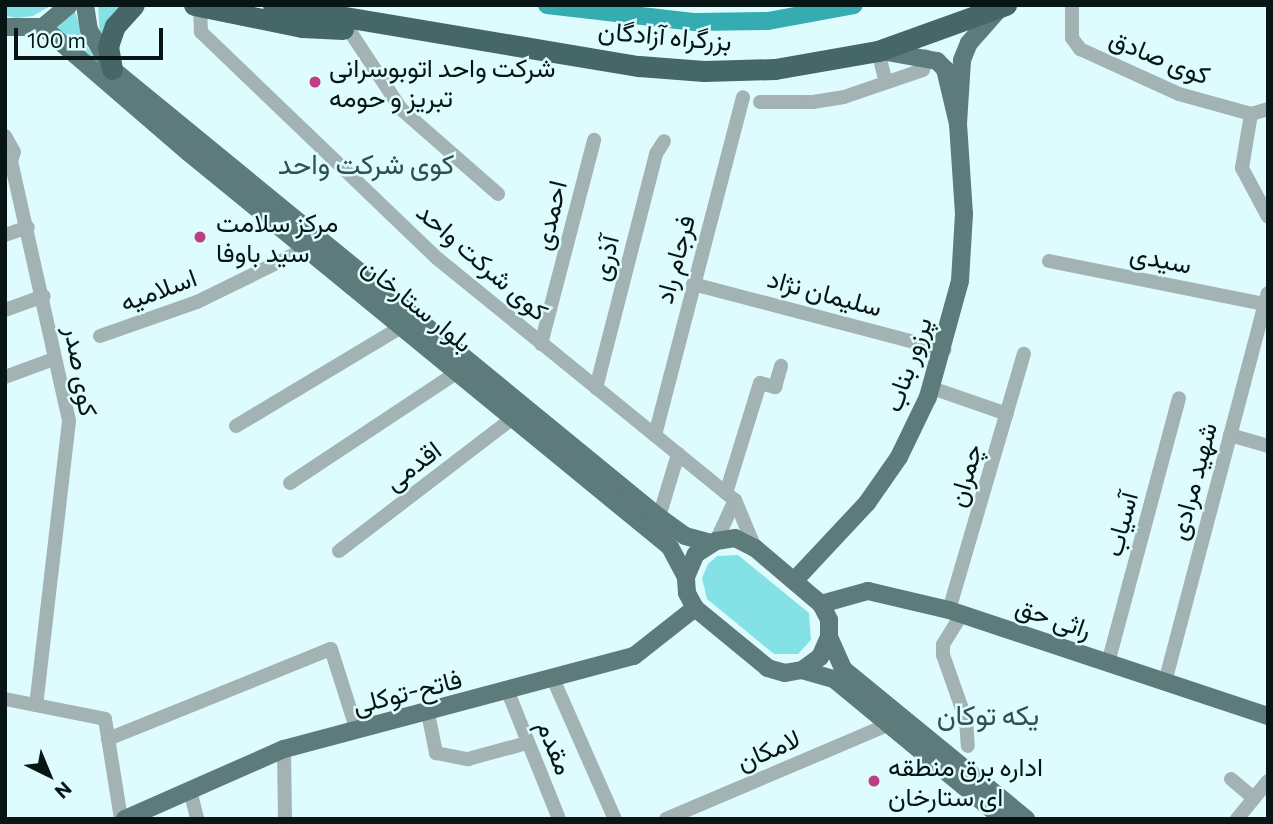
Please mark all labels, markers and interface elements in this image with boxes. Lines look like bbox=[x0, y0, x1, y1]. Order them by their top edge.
scale bar bbox=[18, 14, 166, 58]
street label: بزرگراه آزادگان bbox=[597, 14, 733, 56]
street label: کوی صادق bbox=[1105, 22, 1215, 90]
text: 100 m bbox=[27, 27, 86, 52]
place label: شرکت واحد اتوبوسرانی تبریز و حومه bbox=[329, 51, 556, 112]
marker: شرکت واحد اتوبوسرانی تبریز و حومه bbox=[307, 74, 323, 90]
district label: کوی شرکت واحد bbox=[278, 146, 454, 180]
street label: احمدی bbox=[525, 177, 573, 253]
street label: کوی شرکت واحد bbox=[411, 195, 555, 327]
place label: مرکز سلامت سید باوفا bbox=[216, 206, 338, 268]
street label: فرجام راد bbox=[647, 211, 701, 307]
marker: مرکز سلامت سید باوفا bbox=[190, 227, 210, 247]
street label: آذری bbox=[583, 232, 625, 284]
street label: سیدی bbox=[1128, 237, 1194, 279]
street label: بلوار ستارخان bbox=[356, 250, 480, 358]
street label: اسلامیه bbox=[116, 261, 200, 317]
street label: سلیمان نژاد bbox=[764, 262, 886, 322]
street label: پرزور بناب bbox=[876, 312, 938, 416]
street label: کوی صدر bbox=[59, 324, 105, 418]
street label: شهید مرادی bbox=[1161, 419, 1223, 543]
street label: اقدمی bbox=[377, 434, 447, 496]
street label: چمران bbox=[940, 440, 988, 510]
street label: آسیاب bbox=[1096, 488, 1144, 560]
street label: راثی حق bbox=[1012, 590, 1096, 644]
street label: فاتح-توکلی bbox=[349, 662, 465, 720]
district label: یکه توکان bbox=[937, 697, 1039, 731]
street label: مقدم bbox=[531, 715, 581, 779]
street label: لامکان bbox=[731, 722, 805, 776]
north arrow bbox=[14, 740, 84, 810]
place label: اداره برق منطقه ای ستارخان bbox=[888, 750, 1043, 812]
marker: اداره برق منطقه ای ستارخان bbox=[866, 773, 882, 789]
text: N bbox=[51, 777, 77, 804]

